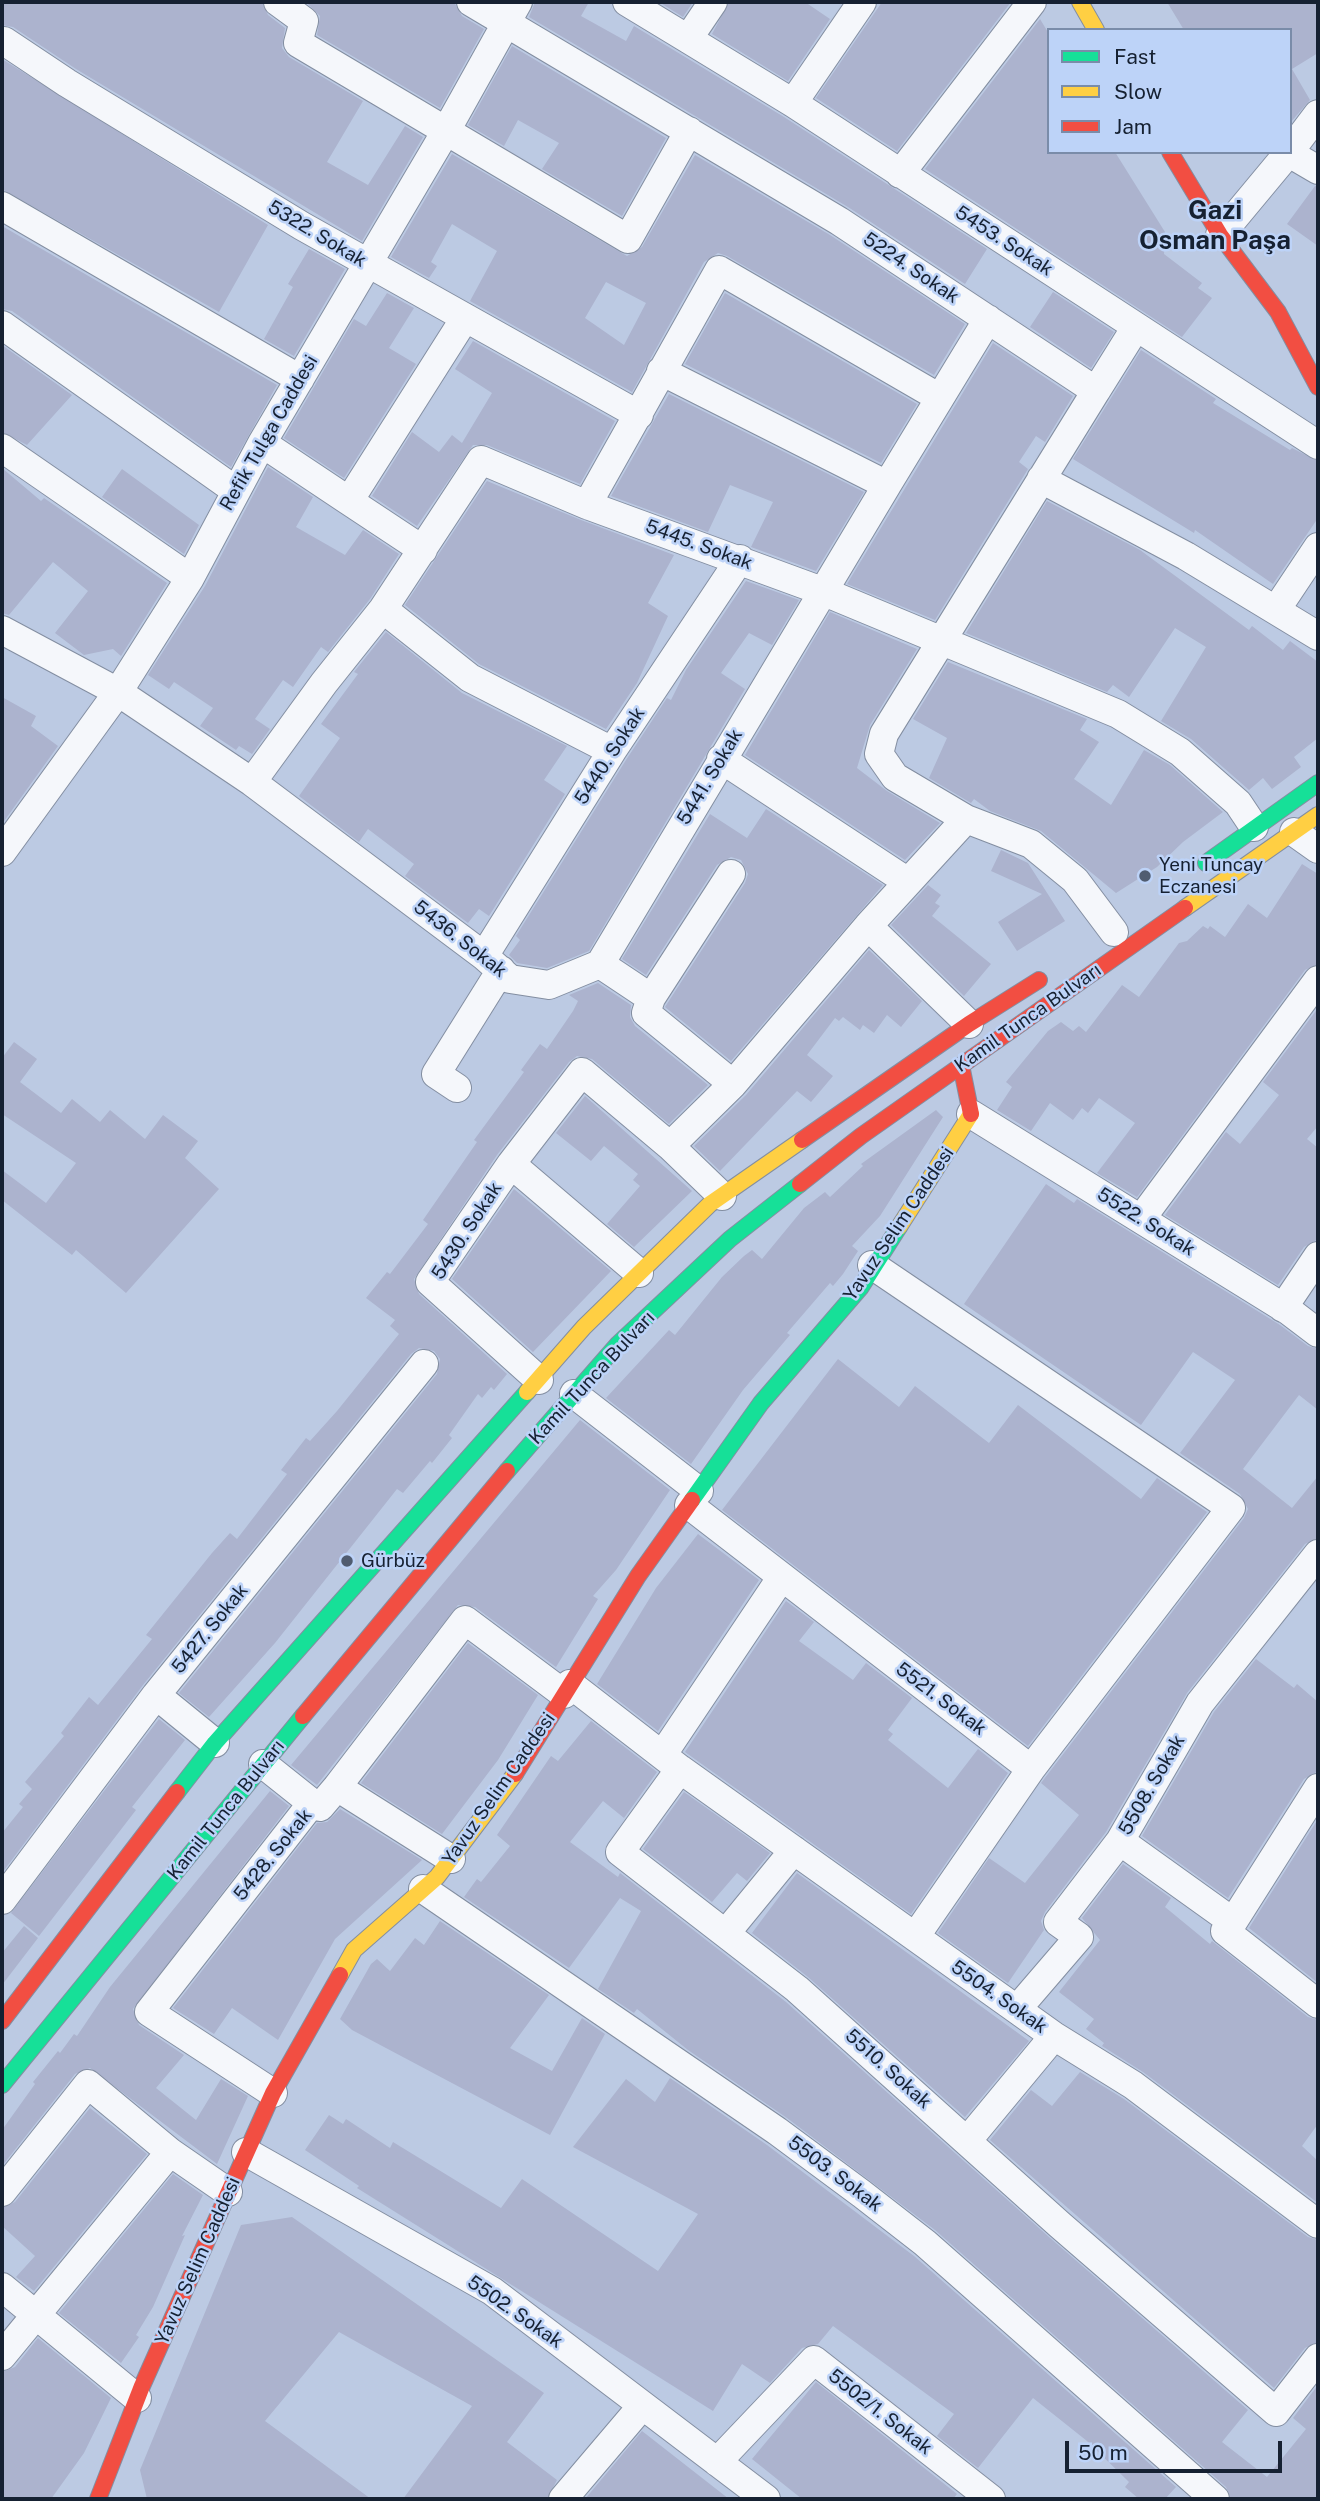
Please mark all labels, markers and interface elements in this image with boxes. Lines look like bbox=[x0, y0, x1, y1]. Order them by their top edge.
legend bbox=[1047, 28, 1292, 154]
text: Fast bbox=[1114, 44, 1156, 69]
text: Slow bbox=[1114, 79, 1162, 104]
text: Jam bbox=[1114, 114, 1152, 139]
district label: Gazi Osman Paşa bbox=[1139, 195, 1291, 256]
street label: 5322. Sokak bbox=[264, 196, 370, 272]
street label: 5453. Sokak bbox=[951, 201, 1057, 281]
street label: 5224. Sokak bbox=[859, 228, 963, 308]
street label: Refik Tulga Caddesi bbox=[215, 351, 323, 515]
street label: 5445. Sokak bbox=[642, 515, 756, 575]
street label: 5440. Sokak bbox=[570, 703, 650, 809]
street label: 5441. Sokak bbox=[672, 725, 748, 829]
place label: Yeni Tuncay Eczanesi bbox=[1159, 854, 1263, 898]
marker: Yeni Tuncay Eczanesi bbox=[1137, 868, 1153, 884]
street label: 5436. Sokak bbox=[409, 896, 511, 982]
street label: Kamil Tunca Bulvarı bbox=[950, 959, 1106, 1077]
street label: Yavuz Selim Caddesi bbox=[839, 1143, 959, 1305]
street label: 5430. Sokak bbox=[427, 1178, 507, 1284]
street label: 5522. Sokak bbox=[1093, 1183, 1199, 1261]
street label: Kamil Tunca Bulvarı bbox=[524, 1307, 660, 1449]
place label: Gürbüz bbox=[361, 1550, 425, 1572]
marker: Gürbüz bbox=[339, 1553, 355, 1569]
street label: 5427. Sokak bbox=[167, 1580, 253, 1678]
street label: 5521. Sokak bbox=[891, 1658, 991, 1740]
street label: Yavuz Selim Caddesi bbox=[438, 1708, 560, 1870]
street label: 5508. Sokak bbox=[1114, 1731, 1190, 1839]
street label: Kamil Tunca Bulvarı bbox=[162, 1735, 290, 1885]
street label: 5428. Sokak bbox=[229, 1804, 317, 1906]
street label: 5504. Sokak bbox=[947, 1956, 1051, 2038]
street label: 5510. Sokak bbox=[840, 2025, 936, 2113]
street label: 5503. Sokak bbox=[784, 2131, 886, 2217]
street label: Yavuz Selim Caddesi bbox=[151, 2174, 245, 2348]
street label: 5502. Sokak bbox=[463, 2271, 567, 2353]
street label: 5502/1. Sokak bbox=[823, 2364, 937, 2460]
scale bar bbox=[1068, 2428, 1285, 2472]
text: 50 m bbox=[1078, 2440, 1128, 2465]

